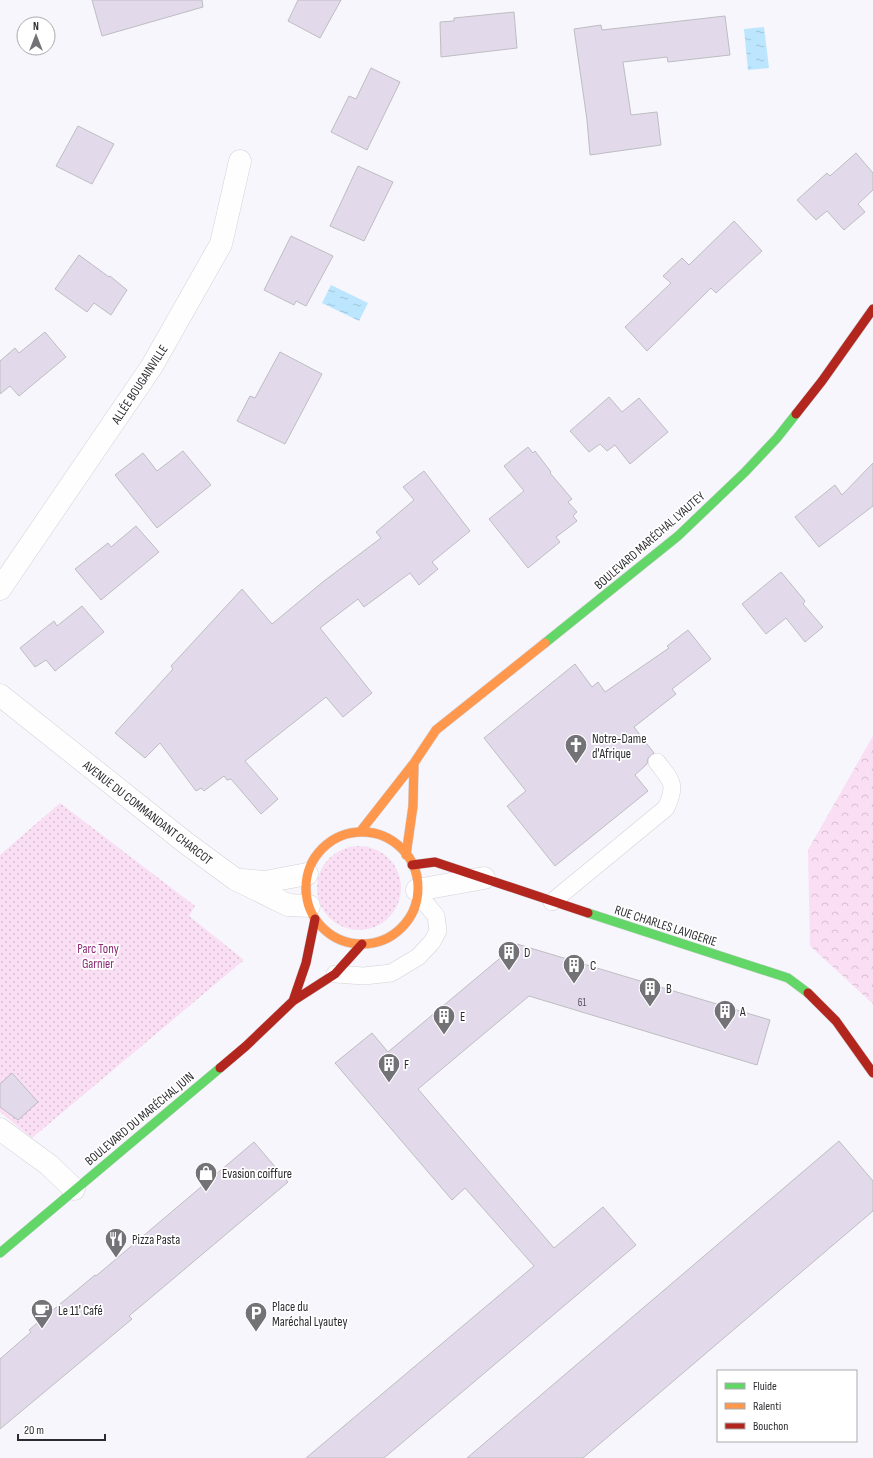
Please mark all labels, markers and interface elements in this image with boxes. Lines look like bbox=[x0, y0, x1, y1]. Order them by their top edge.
north arrow bbox=[16, 16, 56, 56]
text: N bbox=[33, 20, 39, 33]
street label: ALLÉE BOUGAINVILLE bbox=[108, 342, 171, 428]
street label: BOULEVARD MARÉCHAL LYAUTEY bbox=[591, 488, 709, 593]
place label: Notre-Dame d'Afrique bbox=[592, 731, 646, 762]
church icon: Notre-Dame d'Afrique bbox=[563, 732, 589, 765]
street label: AVENUE DU COMMANDANT CHARCOT bbox=[79, 757, 215, 868]
street label: RUE CHARLES LAVIGERIE bbox=[613, 902, 719, 950]
building icon: D bbox=[496, 939, 522, 972]
park label: Parc Tony Garnier bbox=[77, 941, 119, 972]
place label: D bbox=[524, 945, 530, 961]
building icon: C bbox=[561, 952, 587, 985]
place label: C bbox=[590, 958, 596, 974]
building icon: B bbox=[637, 975, 663, 1008]
place label: B bbox=[666, 981, 672, 997]
house number: 61 bbox=[578, 996, 586, 1009]
building icon: A bbox=[712, 998, 738, 1031]
building icon: E bbox=[431, 1003, 457, 1036]
place label: A bbox=[739, 1004, 746, 1020]
place label: E bbox=[460, 1009, 465, 1025]
building icon: F bbox=[376, 1051, 402, 1084]
place label: F bbox=[404, 1057, 409, 1073]
street label: BOULEVARD DU MARÉCHAL JUIN bbox=[82, 1068, 197, 1169]
shop icon: Evasion coiffure bbox=[193, 1160, 219, 1193]
place label: Evasion coiffure bbox=[222, 1166, 292, 1182]
restaurant icon: Pizza Pasta bbox=[103, 1226, 129, 1259]
place label: Pizza Pasta bbox=[132, 1232, 180, 1248]
cafe icon: Le 11' Café bbox=[29, 1297, 55, 1330]
place label: Place du Maréchal Lyautey bbox=[272, 1299, 348, 1330]
parking icon: Place du Maréchal Lyautey bbox=[243, 1300, 269, 1333]
place label: Le 11' Café bbox=[58, 1303, 103, 1319]
legend bbox=[717, 1370, 857, 1442]
text: Fluide bbox=[753, 1379, 777, 1394]
text: Ralenti bbox=[753, 1399, 781, 1414]
scale bar bbox=[18, 1416, 105, 1442]
text: Bouchon bbox=[753, 1419, 788, 1434]
text: 20 m bbox=[24, 1423, 44, 1438]

